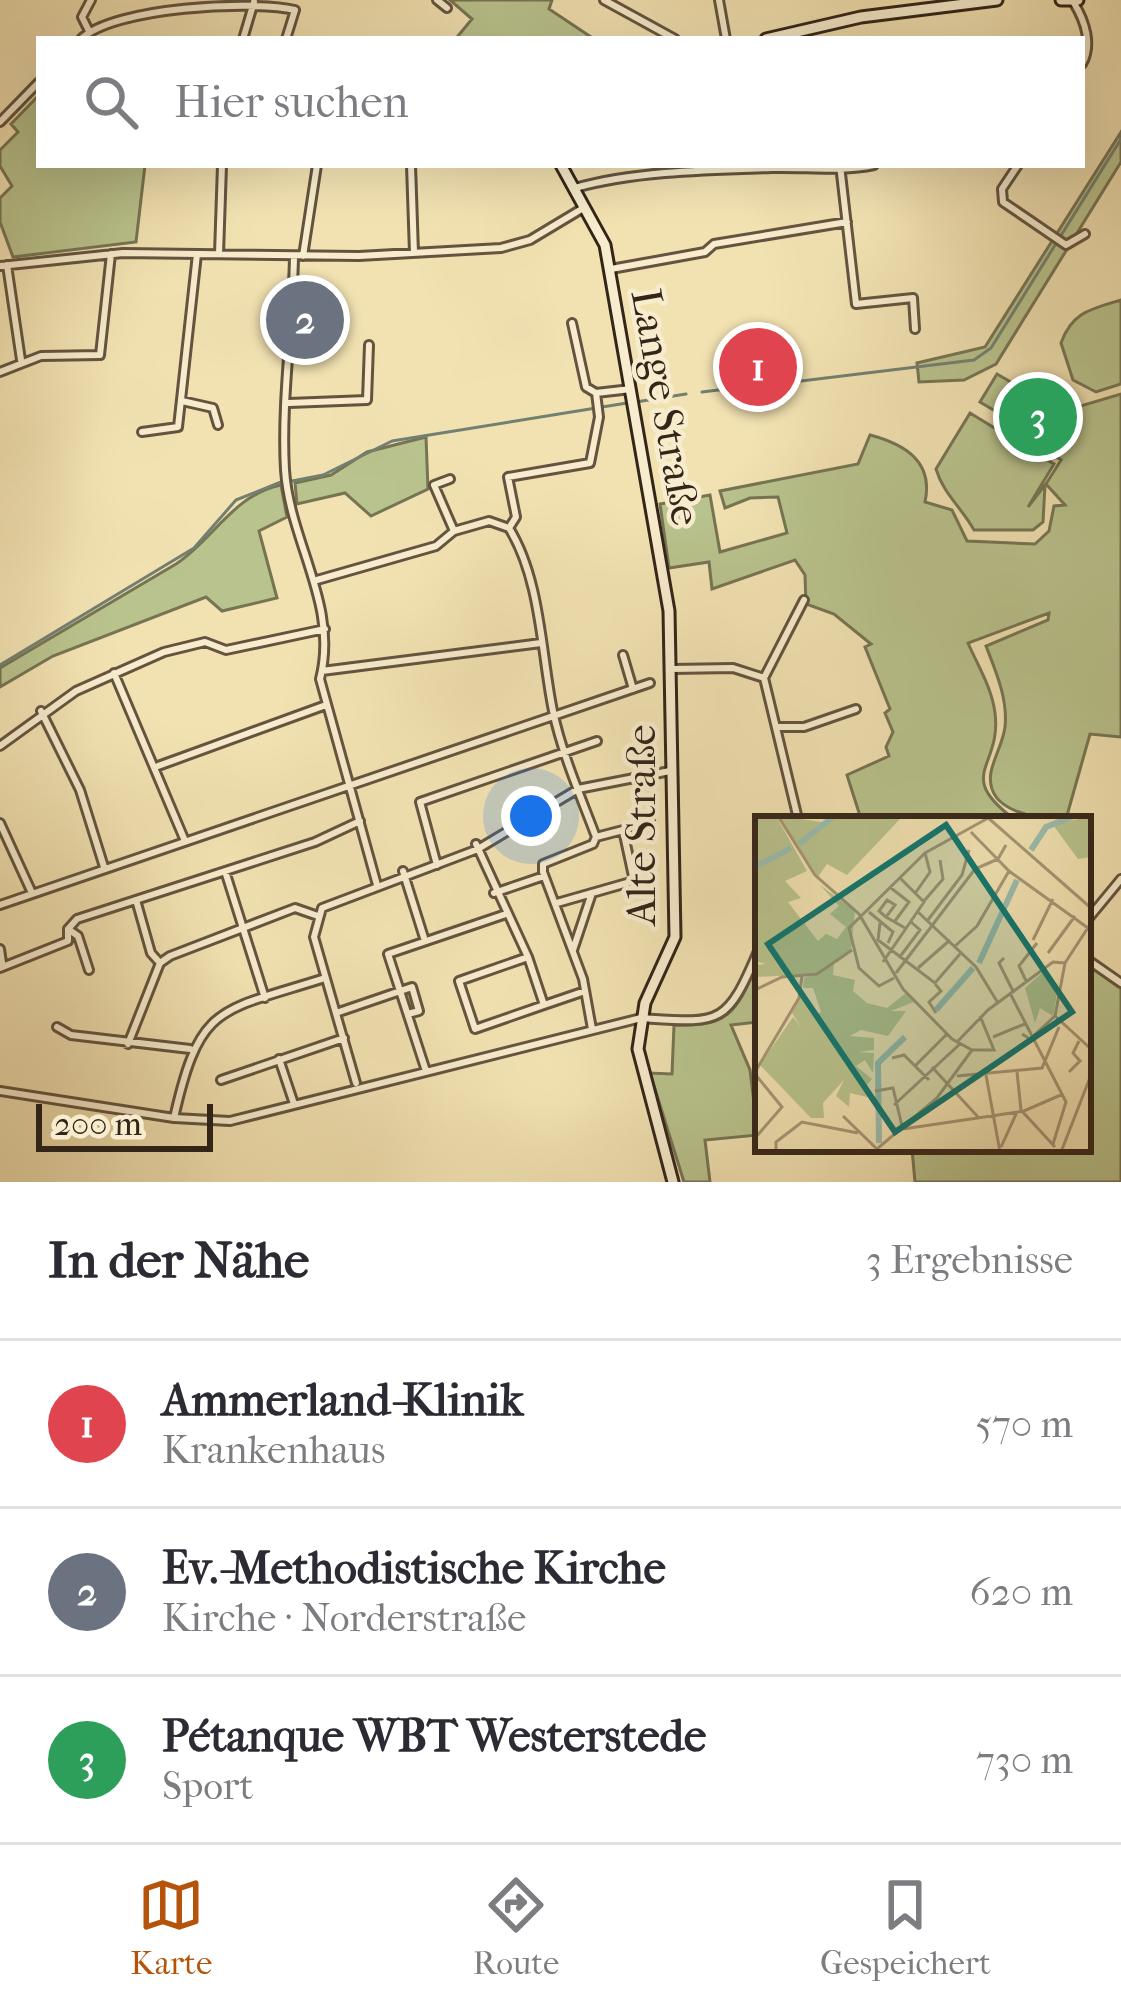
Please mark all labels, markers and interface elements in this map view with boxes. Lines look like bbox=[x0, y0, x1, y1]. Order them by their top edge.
search box bbox=[36, 36, 1085, 168]
icon: search bbox=[78, 69, 144, 135]
text: Hier suchen bbox=[174, 76, 409, 129]
pin: 2 bbox=[266, 275, 344, 365]
street label: Lange Straße bbox=[621, 285, 710, 529]
pin: 1 bbox=[719, 322, 797, 412]
pin: 3 bbox=[999, 372, 1077, 462]
street label: Alte Straße bbox=[617, 724, 666, 928]
your location bbox=[501, 786, 561, 846]
inset map bbox=[755, 816, 1091, 1152]
scale bar bbox=[36, 1098, 213, 1151]
text: 200 m bbox=[54, 1105, 142, 1144]
text: In der Nähe bbox=[48, 1230, 309, 1290]
text: 3 Ergebnisse bbox=[866, 1237, 1073, 1283]
text: Ammerland-Klinik bbox=[162, 1374, 523, 1427]
text: 1 bbox=[80, 1401, 94, 1447]
text: 570 m bbox=[975, 1401, 1073, 1447]
text: Krankenhaus bbox=[162, 1427, 385, 1473]
text: Ev.-Methodistische Kirche bbox=[162, 1542, 666, 1595]
text: 2 bbox=[77, 1569, 97, 1615]
text: 620 m bbox=[970, 1569, 1073, 1615]
text: Kirche · Norderstraße bbox=[162, 1595, 526, 1641]
text: Pétanque WBT Westerstede bbox=[162, 1710, 706, 1763]
text: 3 bbox=[79, 1737, 95, 1783]
text: 730 m bbox=[976, 1737, 1073, 1783]
text: Sport bbox=[162, 1763, 254, 1809]
tab: Karte bbox=[130, 1872, 212, 1983]
tab: Route bbox=[473, 1872, 559, 1983]
tab: Gespeichert bbox=[820, 1872, 991, 1983]

